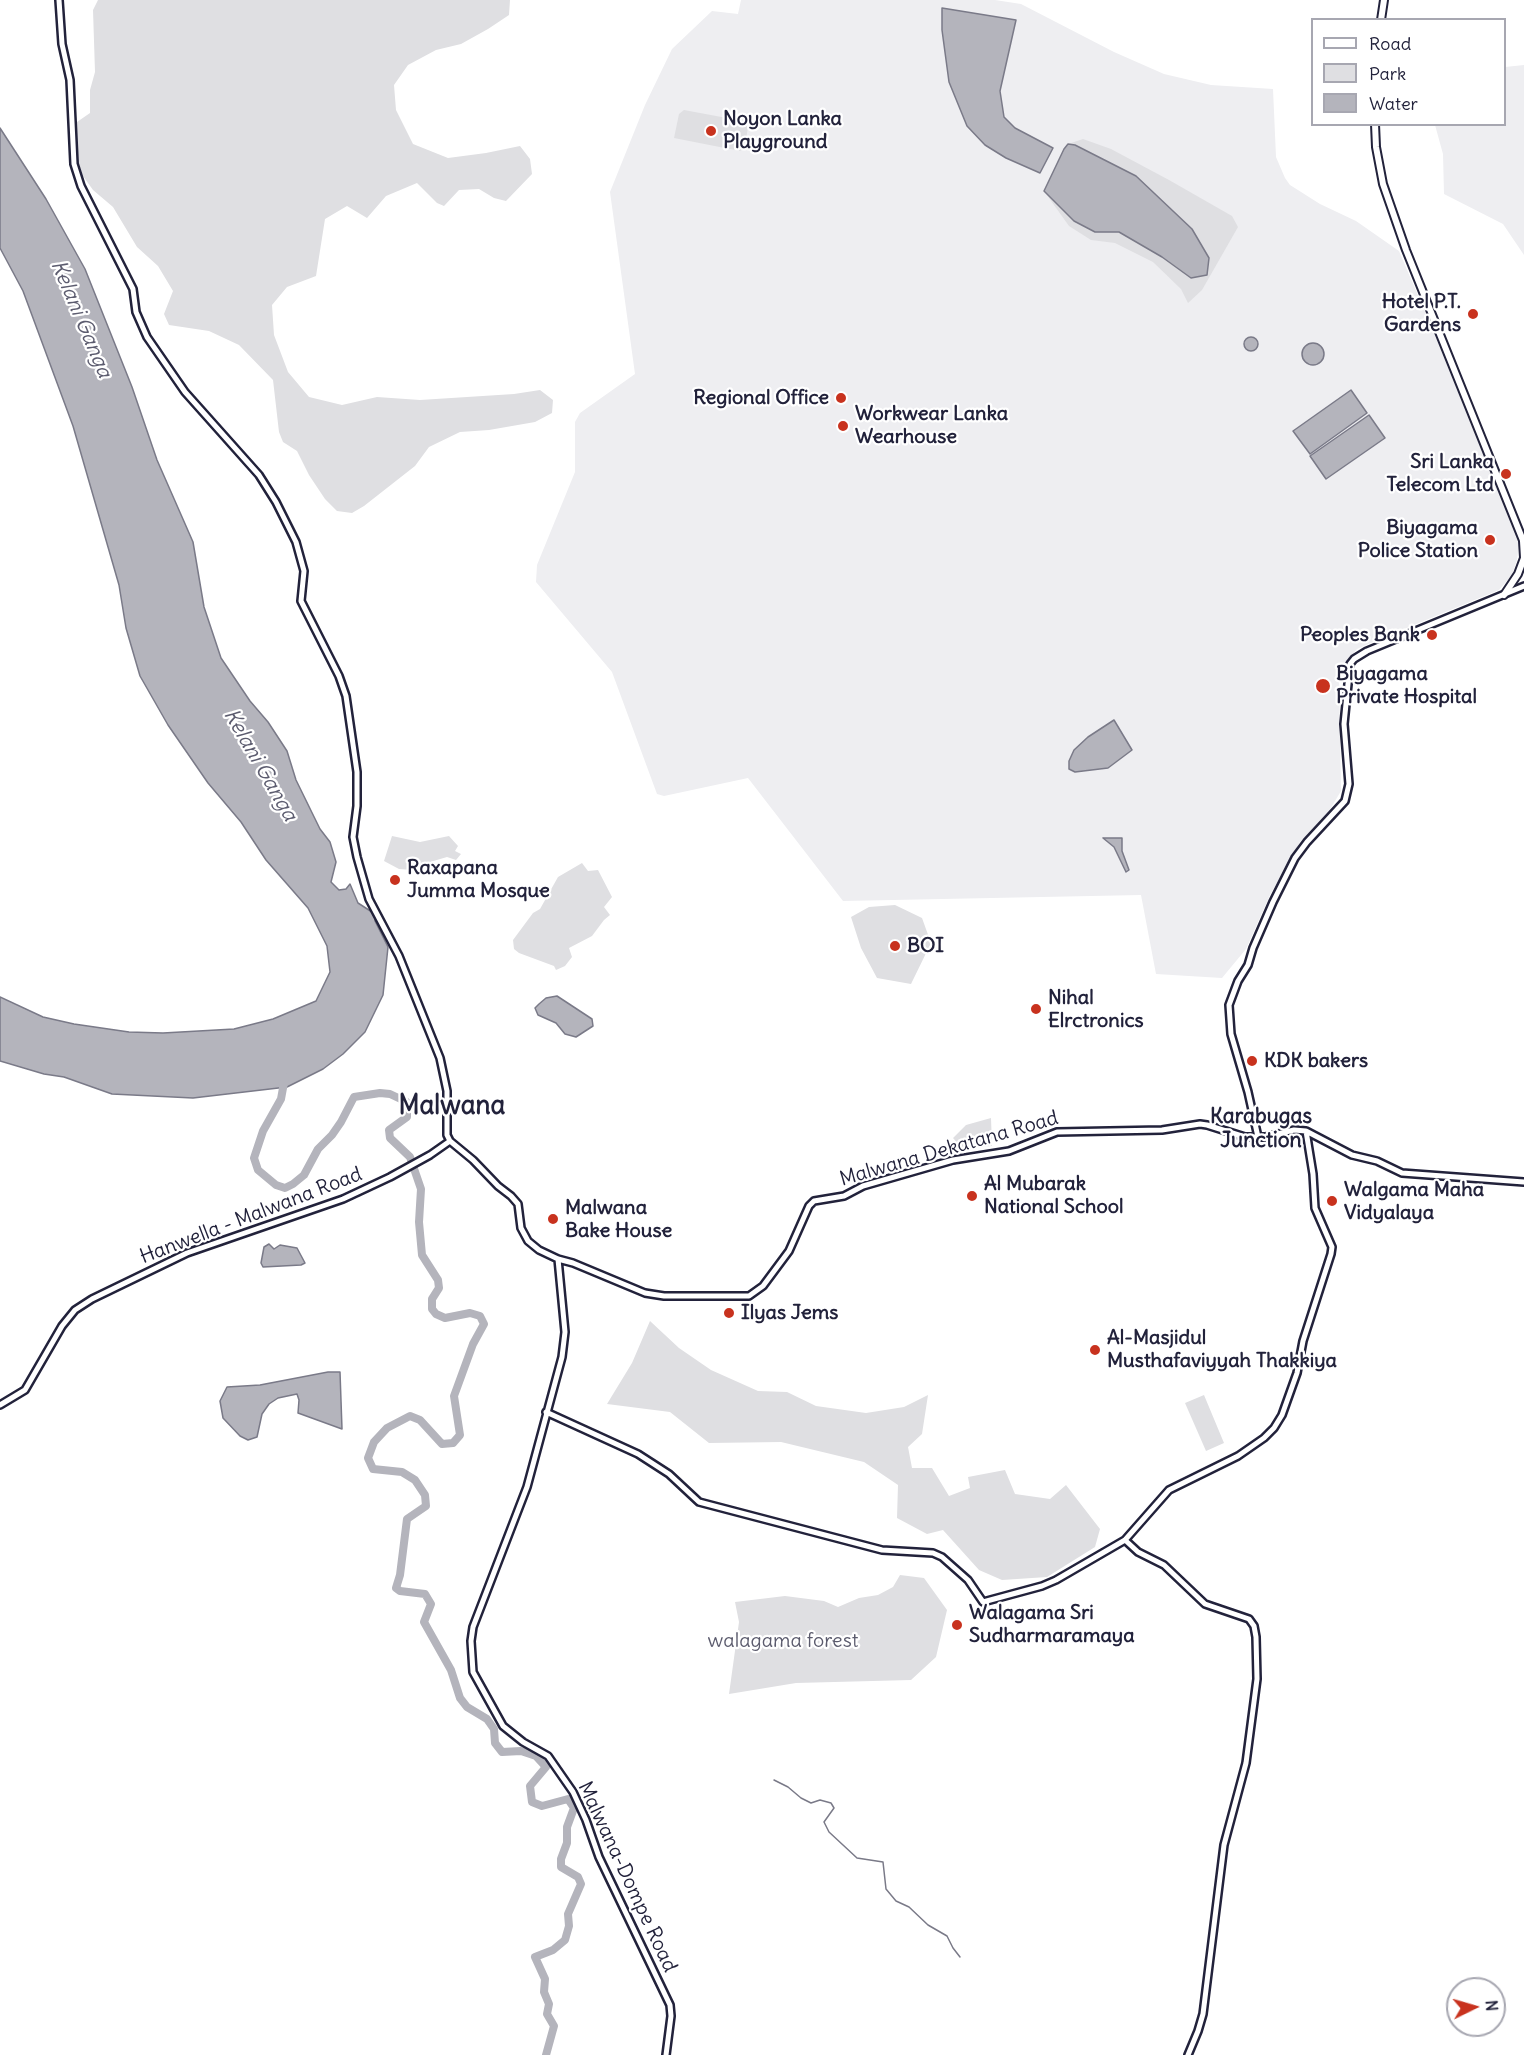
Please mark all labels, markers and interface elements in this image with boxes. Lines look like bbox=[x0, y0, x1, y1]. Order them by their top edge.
legend bbox=[1311, 18, 1506, 126]
text: Road bbox=[1369, 32, 1411, 55]
text: Park bbox=[1369, 62, 1406, 85]
text: Water bbox=[1369, 92, 1418, 115]
place label: Noyon Lanka Playground bbox=[723, 107, 842, 154]
marker: Noyon Lanka Playground bbox=[704, 124, 718, 138]
water label: Kelani Ganga bbox=[45, 256, 117, 382]
place label: Hotel P.T. Gardens bbox=[1382, 290, 1461, 337]
marker: Hotel P.T. Gardens bbox=[1466, 307, 1480, 321]
place label: Regional Office bbox=[693, 386, 829, 410]
marker: Regional Office bbox=[834, 391, 848, 405]
place label: Workwear Lanka Wearhouse bbox=[855, 402, 1008, 449]
marker: Workwear Lanka Wearhouse bbox=[836, 419, 850, 433]
place label: Sri Lanka Telecom Ltd bbox=[1386, 450, 1494, 497]
marker: Sri Lanka Telecom Ltd bbox=[1499, 467, 1513, 481]
place label: Biyagama Police Station bbox=[1358, 516, 1478, 563]
marker: Biyagama Police Station bbox=[1483, 533, 1497, 547]
place label: Peoples Bank bbox=[1300, 623, 1420, 647]
marker: Peoples Bank bbox=[1425, 628, 1439, 642]
place label: Biyagama Private Hospital bbox=[1336, 662, 1477, 709]
marker: Biyagama Private Hospital bbox=[1314, 677, 1332, 695]
water label: Kelani Ganga bbox=[218, 704, 302, 826]
place label: Raxapana Jumma Mosque bbox=[407, 856, 550, 903]
marker: Raxapana Jumma Mosque bbox=[388, 873, 402, 887]
place label: BOI bbox=[907, 934, 944, 958]
marker: BOI bbox=[888, 939, 902, 953]
place label: Nihal Elrctronics bbox=[1048, 986, 1144, 1033]
marker: Nihal Elrctronics bbox=[1029, 1002, 1043, 1016]
place label: KDK bakers bbox=[1264, 1049, 1368, 1073]
marker: KDK bakers bbox=[1245, 1054, 1259, 1068]
district label: Malwana bbox=[399, 1091, 505, 1123]
district label: Karabugas Junction bbox=[1210, 1104, 1312, 1154]
street label: Malwana Dekatana Road bbox=[837, 1106, 1061, 1192]
street label: Hanwella - Malwana Road bbox=[137, 1163, 365, 1269]
place label: Al Mubarak National School bbox=[984, 1172, 1124, 1219]
place label: Walgama Maha Vidyalaya bbox=[1344, 1178, 1484, 1225]
marker: Al Mubarak National School bbox=[965, 1189, 979, 1203]
marker: Walgama Maha Vidyalaya bbox=[1325, 1194, 1339, 1208]
place label: Malwana Bake House bbox=[565, 1196, 672, 1243]
marker: Malwana Bake House bbox=[546, 1212, 560, 1226]
place label: Ilyas Jems bbox=[741, 1301, 838, 1325]
marker: Ilyas Jems bbox=[722, 1306, 736, 1320]
place label: Al-Masjidul Musthafaviyyah Thakkiya bbox=[1107, 1326, 1337, 1373]
marker: Al-Masjidul Musthafaviyyah Thakkiya bbox=[1088, 1343, 1102, 1357]
place label: Walagama Sri Sudharmaramaya bbox=[969, 1601, 1135, 1648]
marker: Walagama Sri Sudharmaramaya bbox=[950, 1618, 964, 1632]
park label: walagama forest bbox=[708, 1629, 858, 1653]
street label: Malwana-Dompe Road bbox=[572, 1778, 682, 1976]
north arrow bbox=[1446, 1977, 1506, 2037]
text: N bbox=[1481, 1999, 1502, 2012]

